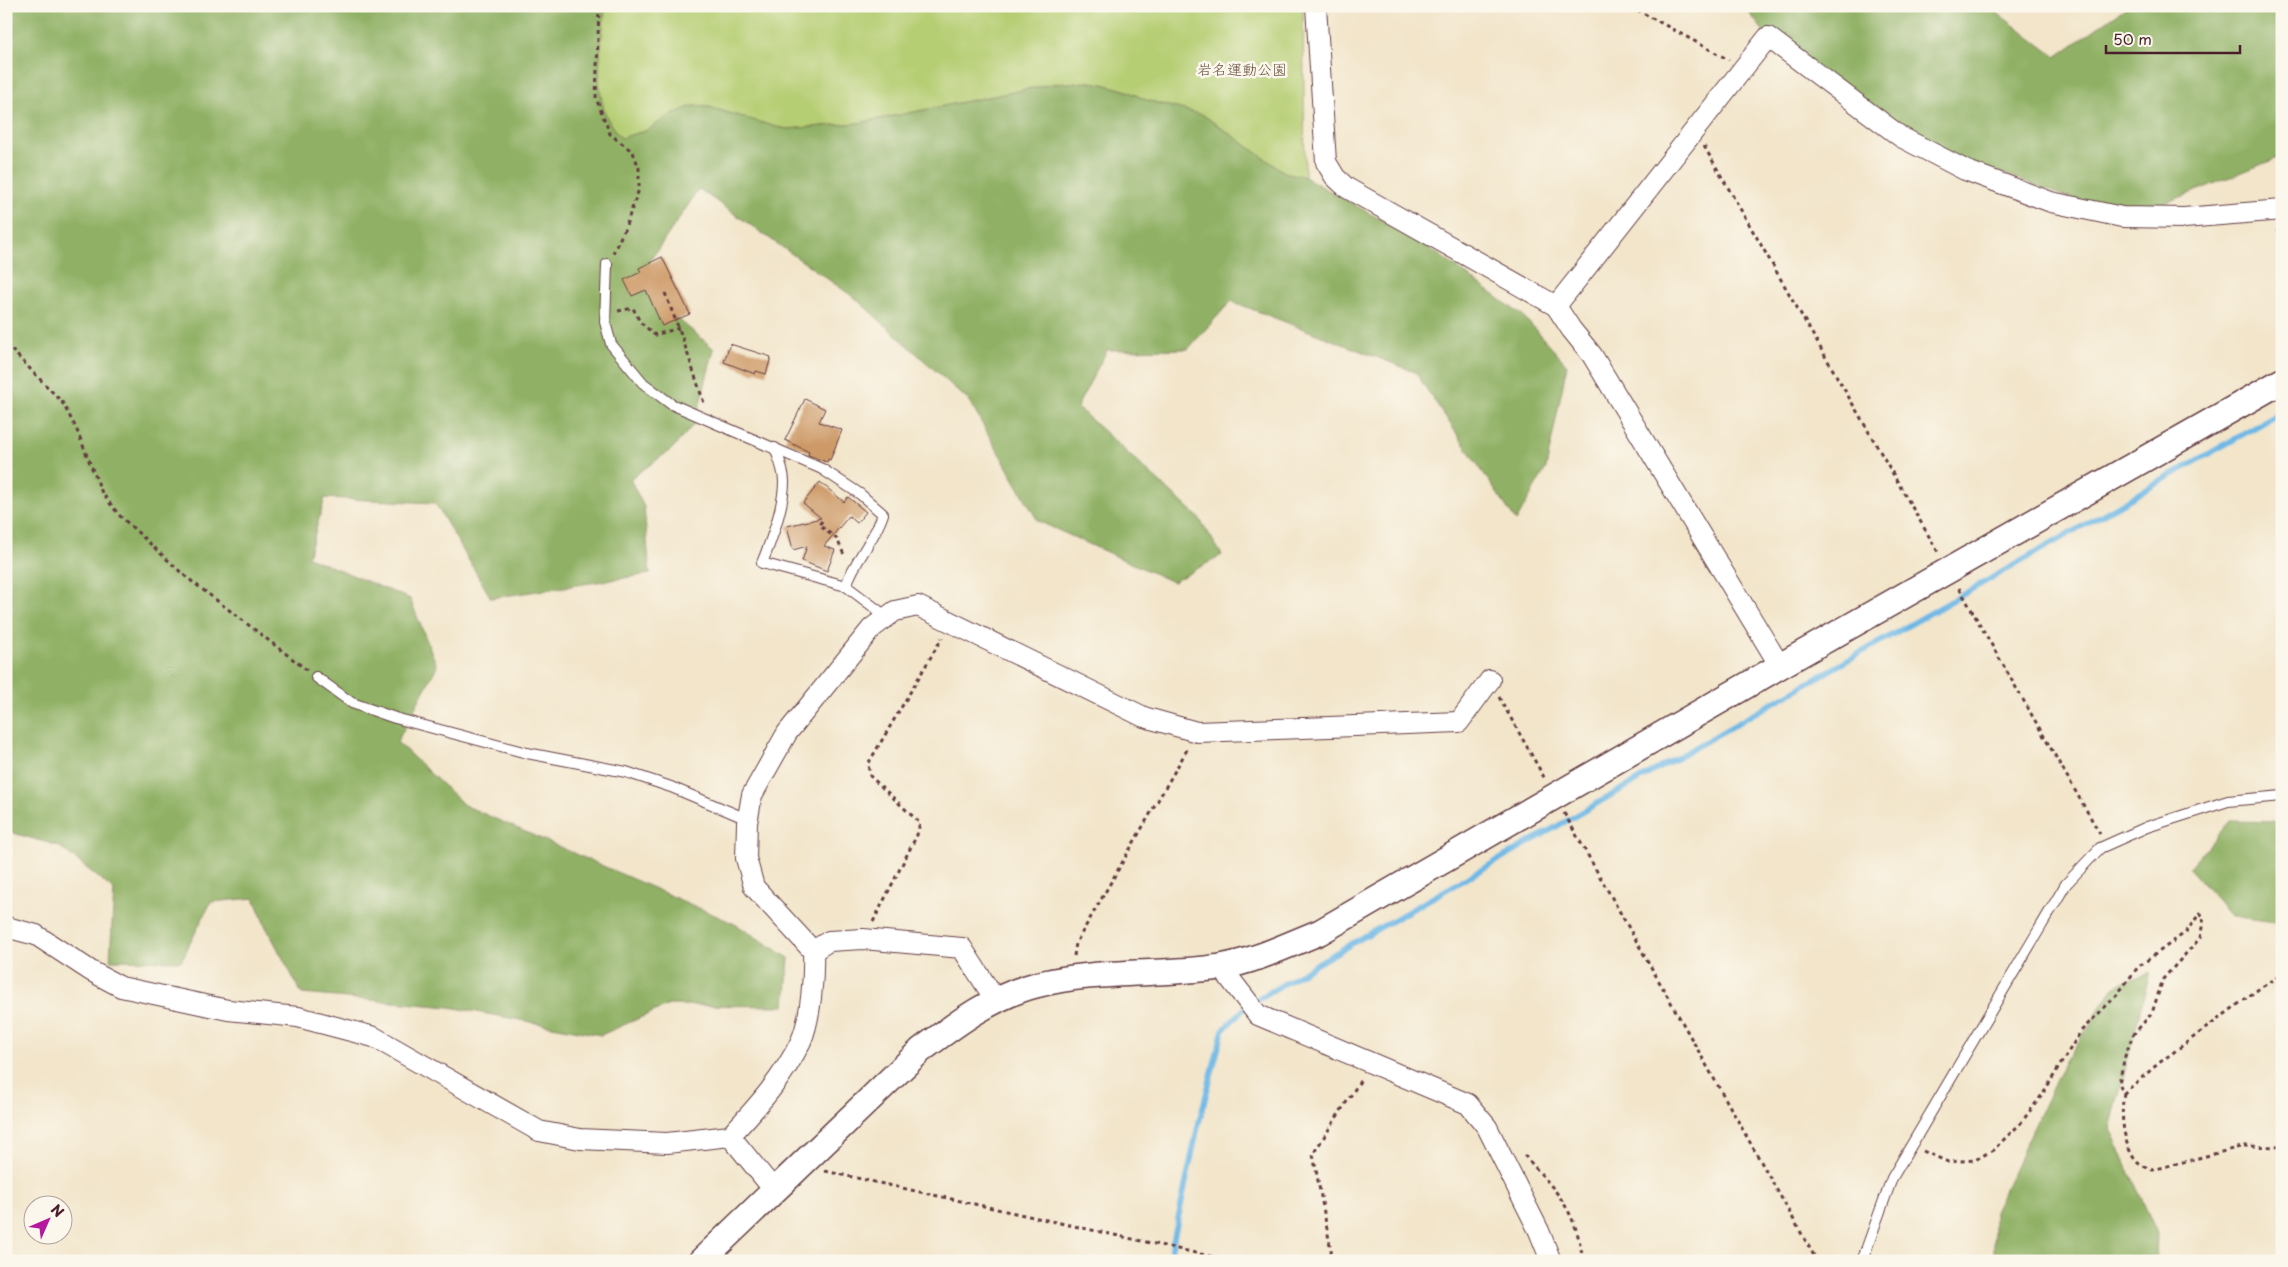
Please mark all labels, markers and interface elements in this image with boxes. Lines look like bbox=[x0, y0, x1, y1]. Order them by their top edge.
scale bar bbox=[2106, 22, 2239, 54]
text: 50 m bbox=[2113, 27, 2152, 50]
park label: 岩名運動公園 bbox=[1197, 57, 1287, 80]
north arrow bbox=[22, 1194, 72, 1244]
text: N bbox=[46, 1199, 69, 1222]

